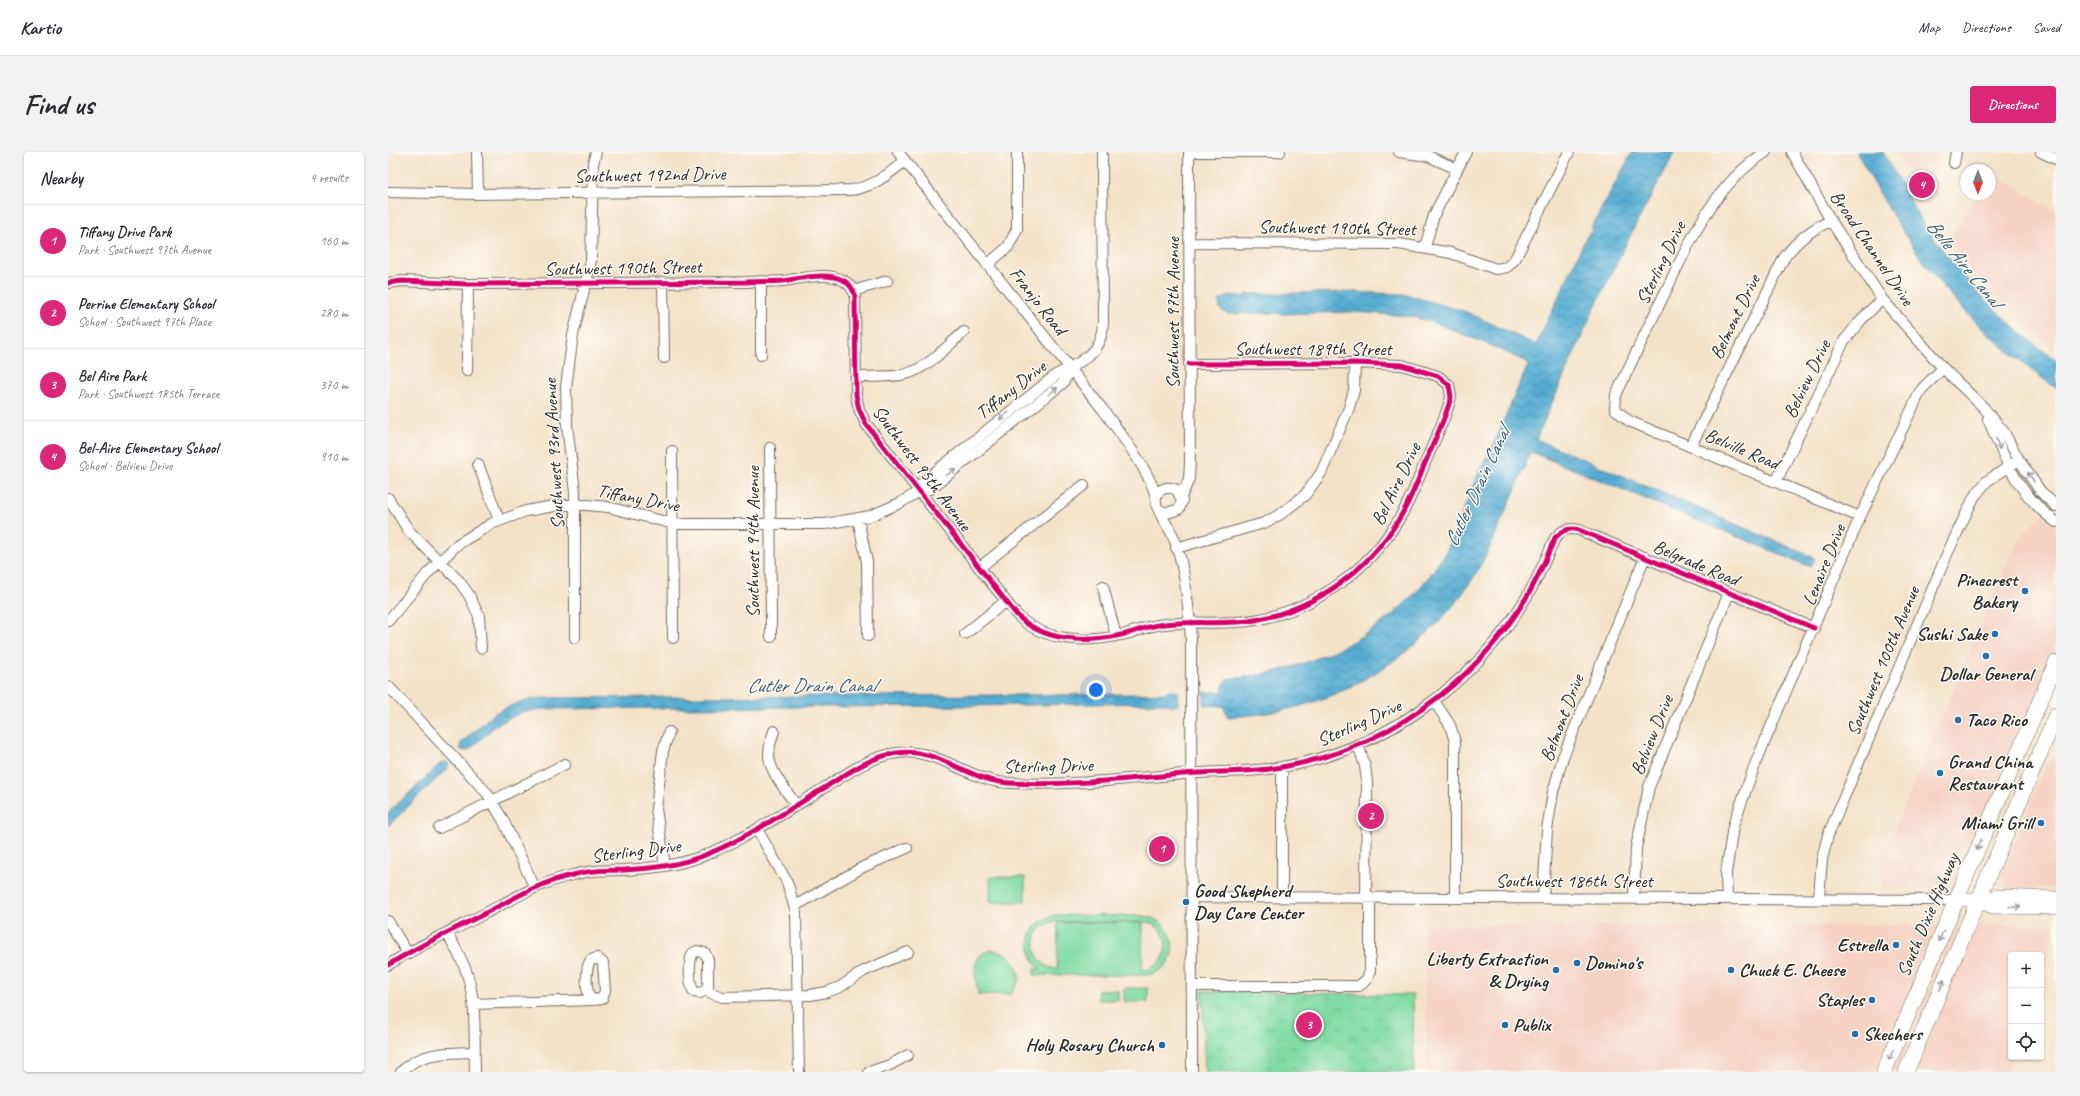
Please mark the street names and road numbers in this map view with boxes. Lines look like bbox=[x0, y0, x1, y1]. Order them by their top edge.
street label: Southwest 192nd Drive bbox=[574, 162, 728, 188]
street label: Broad Channel Drive bbox=[1825, 186, 1920, 312]
street label: Southwest 190th Street bbox=[1258, 215, 1418, 241]
street label: Sterling Drive bbox=[1631, 216, 1692, 308]
street label: Southwest 97th Avenue bbox=[1161, 235, 1185, 389]
street label: Southwest 190th Street bbox=[544, 255, 704, 281]
street label: Franjo Road bbox=[1004, 262, 1074, 343]
street label: Belmont Drive bbox=[1704, 269, 1767, 363]
street label: Belview Drive bbox=[1778, 334, 1837, 422]
street label: Southwest 189th Street bbox=[1234, 337, 1393, 361]
street label: Tiffany Drive bbox=[971, 354, 1052, 425]
street label: Southwest 93rd Avenue bbox=[538, 376, 570, 530]
street label: Southwest 95th Avenue bbox=[867, 400, 978, 537]
street label: Belville Road bbox=[1701, 423, 1786, 477]
street label: Bel Aire Drive bbox=[1366, 437, 1427, 529]
street label: Southwest 94th Avenue bbox=[741, 464, 765, 618]
street label: Tiffany Drive bbox=[595, 478, 683, 518]
street label: Lenaire Drive bbox=[1797, 519, 1852, 609]
street label: Belgrade Road bbox=[1650, 534, 1746, 593]
street label: Southwest 100th Avenue bbox=[1841, 581, 1926, 739]
street label: Belmont Drive bbox=[1534, 669, 1590, 765]
street label: Belview Drive bbox=[1625, 690, 1680, 778]
street label: Sterling Drive bbox=[1313, 693, 1406, 752]
street label: Sterling Drive bbox=[1003, 753, 1095, 779]
street label: Sterling Drive bbox=[590, 833, 684, 868]
street label: South Dixie Highway bbox=[1891, 848, 1965, 980]
street label: Southwest 186th Street bbox=[1495, 869, 1654, 893]

